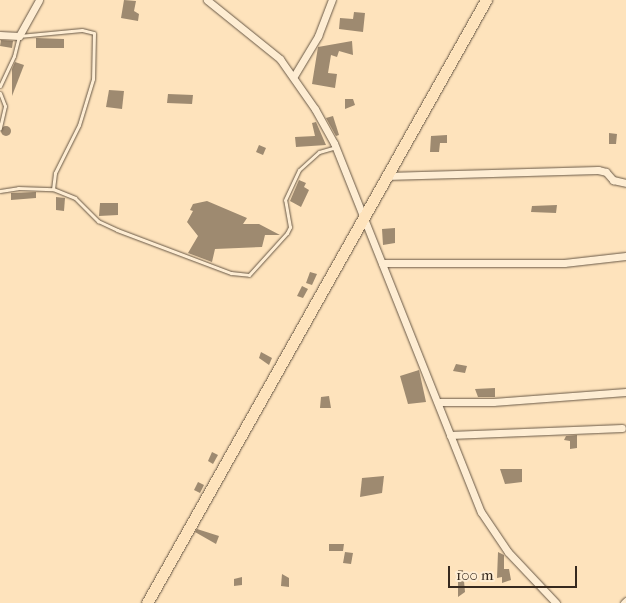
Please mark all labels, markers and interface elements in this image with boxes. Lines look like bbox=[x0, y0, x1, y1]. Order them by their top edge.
scale bar bbox=[451, 556, 580, 588]
text: 100 m bbox=[456, 566, 494, 584]

